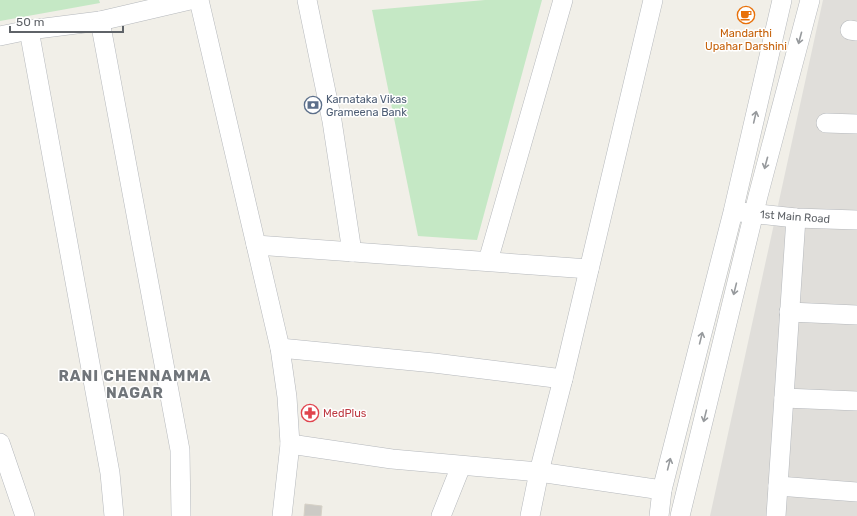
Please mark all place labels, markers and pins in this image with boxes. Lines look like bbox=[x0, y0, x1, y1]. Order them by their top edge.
cafe icon: Mandarthi Upahar Darshini bbox=[736, 5, 756, 25]
place label: Mandarthi Upahar Darshini bbox=[705, 27, 787, 53]
place label: Karnataka Vikas Grameena Bank bbox=[326, 93, 407, 119]
bank icon: Karnataka Vikas Grameena Bank bbox=[303, 95, 323, 115]
pharmacy icon: MedPlus bbox=[300, 403, 320, 423]
place label: MedPlus bbox=[323, 407, 367, 420]

